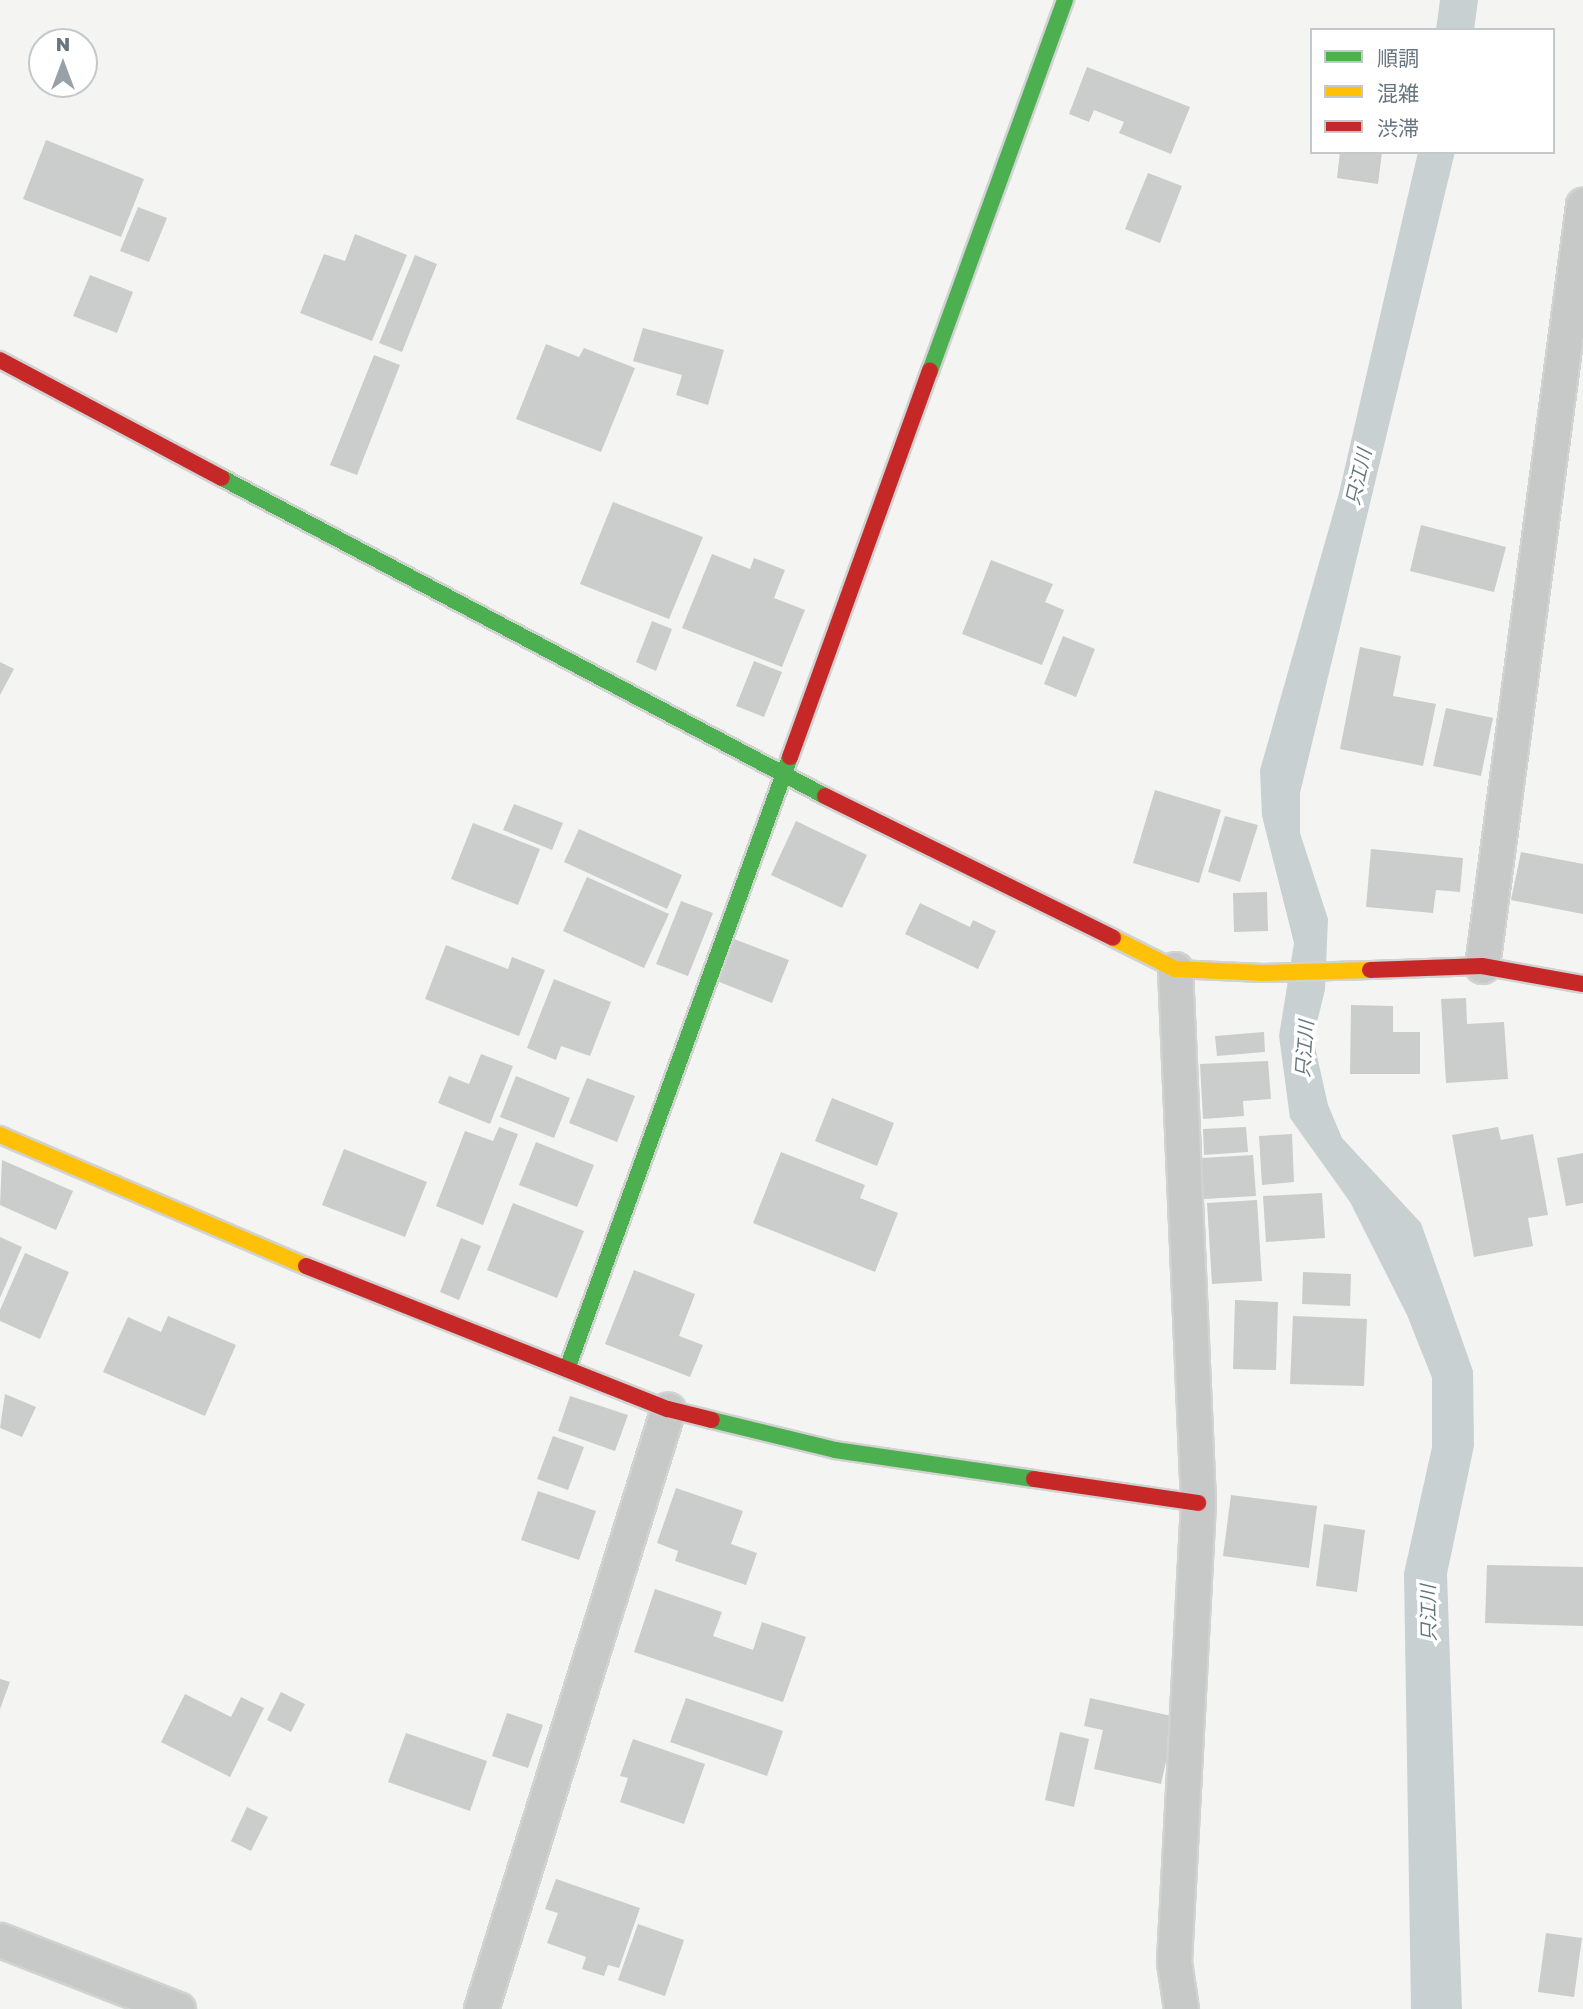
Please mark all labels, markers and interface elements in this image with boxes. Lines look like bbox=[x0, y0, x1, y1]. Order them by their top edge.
north arrow bbox=[28, 28, 98, 98]
legend bbox=[1310, 28, 1555, 154]
text: N bbox=[56, 32, 70, 55]
text: 順調 bbox=[1377, 45, 1419, 71]
text: 混雑 bbox=[1377, 80, 1419, 106]
text: 渋滞 bbox=[1377, 115, 1419, 141]
water label: 只江川 bbox=[1340, 447, 1376, 507]
water label: 只江川 bbox=[1291, 1020, 1317, 1078]
water label: 只江川 bbox=[1416, 1584, 1440, 1642]

